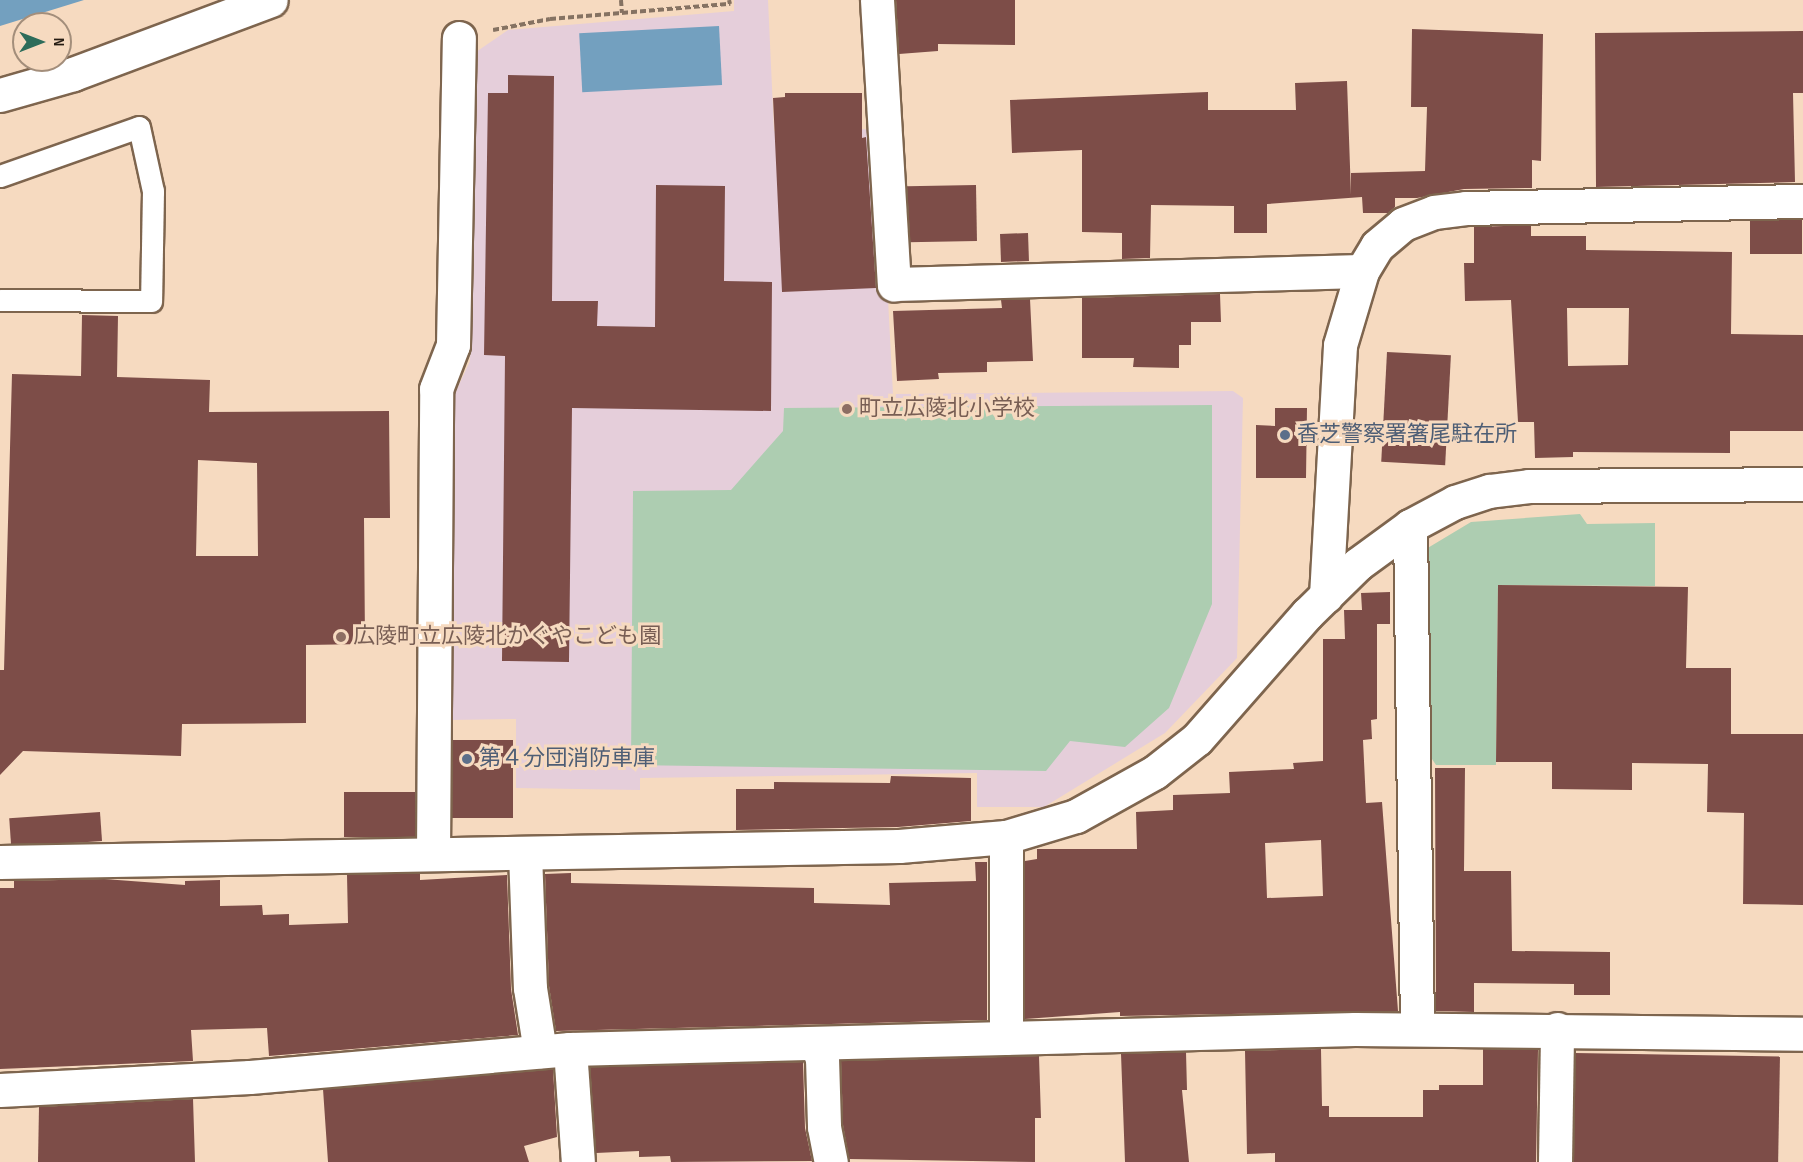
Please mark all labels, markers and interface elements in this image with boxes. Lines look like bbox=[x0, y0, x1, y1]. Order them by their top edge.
north arrow bbox=[12, 12, 72, 72]
text: N bbox=[49, 38, 68, 46]
place label: 町立広陵北小学校 bbox=[859, 396, 1035, 422]
marker: 町立広陵北小学校 bbox=[840, 402, 854, 416]
place label: 香芝警察署箸尾駐在所 bbox=[1297, 422, 1517, 448]
marker: 香芝警察署箸尾駐在所 bbox=[1278, 428, 1292, 442]
place label: 広陵町立広陵北かぐやこども園 bbox=[353, 624, 661, 650]
marker: 広陵町立広陵北かぐやこども園 bbox=[334, 630, 348, 644]
place label: 第４分団消防車庫 bbox=[479, 746, 655, 772]
marker: 第４分団消防車庫 bbox=[460, 752, 474, 766]

